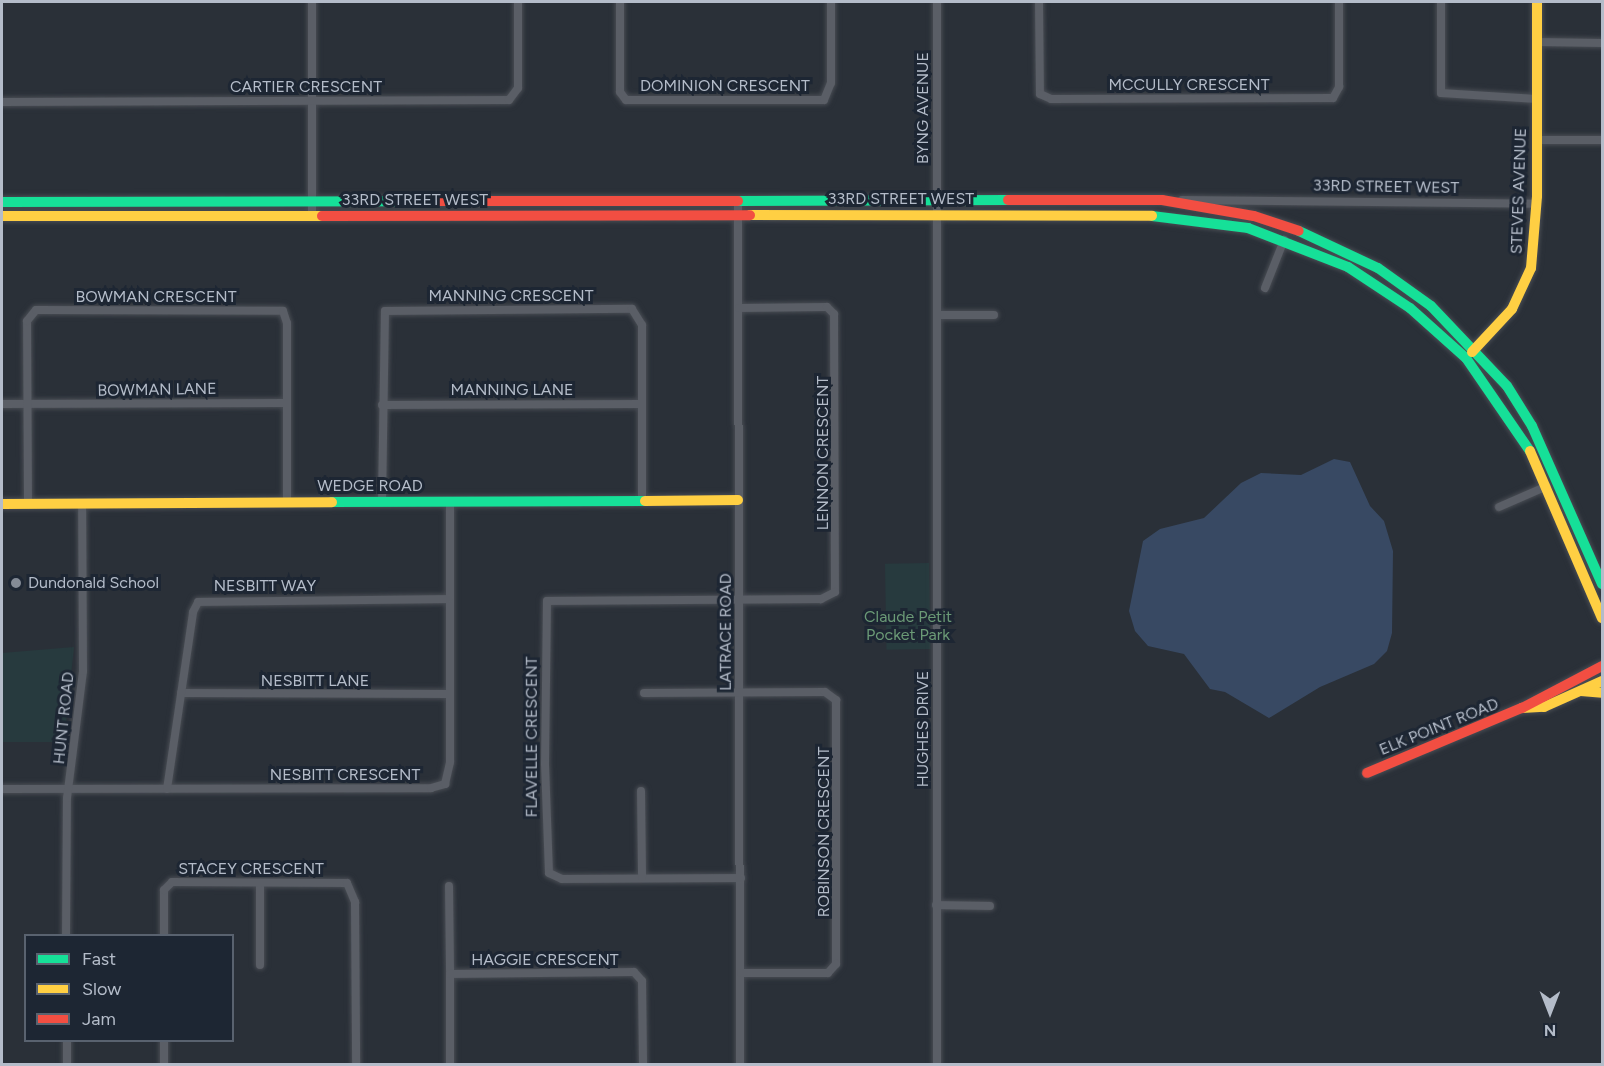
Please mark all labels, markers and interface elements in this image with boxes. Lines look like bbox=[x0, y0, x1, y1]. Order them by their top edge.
street label: BYNG AVENUE bbox=[913, 52, 933, 164]
street label: MCCULLY CRESCENT bbox=[1108, 75, 1270, 95]
street label: DOMINION CRESCENT bbox=[640, 76, 810, 96]
street label: CARTIER CRESCENT bbox=[230, 77, 382, 97]
street label: STEVES AVENUE bbox=[1507, 128, 1531, 254]
street label: 33RD STREET WEST bbox=[1313, 176, 1459, 198]
street label: 33RD STREET WEST bbox=[828, 189, 974, 209]
street label: 33RD STREET WEST bbox=[342, 190, 488, 210]
street label: MANNING CRESCENT bbox=[428, 286, 594, 306]
street label: BOWMAN CRESCENT bbox=[75, 287, 237, 307]
street label: LENNON CRESCENT bbox=[813, 376, 833, 530]
street label: BOWMAN LANE bbox=[97, 379, 217, 401]
street label: MANNING LANE bbox=[451, 380, 573, 400]
street label: WEDGE ROAD bbox=[317, 476, 423, 496]
place label: Dundonald School bbox=[28, 573, 159, 593]
street label: LATRACE ROAD bbox=[716, 573, 736, 691]
marker: Dundonald School bbox=[9, 576, 23, 590]
street label: NESBITT WAY bbox=[214, 576, 316, 596]
park label: Claude Petit Pocket Park bbox=[864, 607, 952, 645]
street label: FLAVELLE CRESCENT bbox=[522, 657, 542, 817]
street label: HUNT ROAD bbox=[50, 671, 78, 765]
street label: NESBITT LANE bbox=[261, 671, 369, 691]
street label: HUGHES DRIVE bbox=[913, 671, 933, 787]
street label: ELK POINT ROAD bbox=[1377, 694, 1501, 760]
street label: ROBINSON CRESCENT bbox=[814, 747, 834, 917]
street label: NESBITT CRESCENT bbox=[270, 765, 420, 785]
street label: STACEY CRESCENT bbox=[178, 859, 324, 879]
legend bbox=[24, 934, 234, 1042]
text: Fast bbox=[82, 948, 116, 970]
street label: HAGGIE CRESCENT bbox=[471, 950, 619, 970]
text: Slow bbox=[82, 978, 121, 1000]
north arrow bbox=[1520, 982, 1580, 1042]
text: Jam bbox=[82, 1008, 116, 1030]
text: N bbox=[1544, 1021, 1556, 1040]

